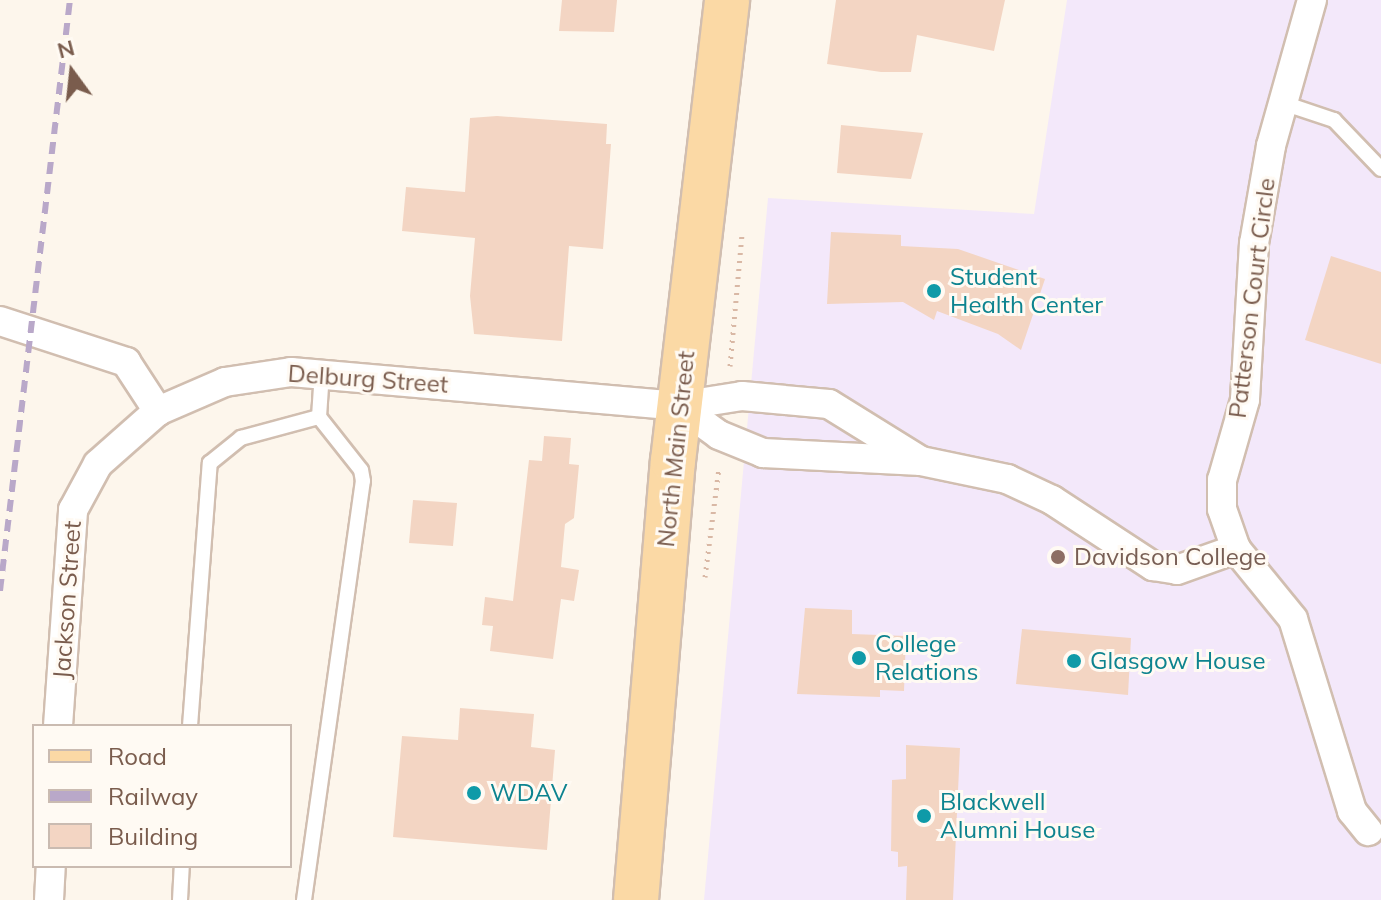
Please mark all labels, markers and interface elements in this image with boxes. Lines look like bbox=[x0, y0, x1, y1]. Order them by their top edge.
north arrow bbox=[32, 32, 112, 112]
text: N bbox=[54, 33, 77, 64]
street label: Patterson Court Circle bbox=[1223, 176, 1281, 420]
place label: Student Health Center bbox=[950, 263, 1103, 319]
marker: Student Health Center bbox=[925, 282, 943, 300]
street label: North Main Street bbox=[651, 349, 701, 549]
street label: Delburg Street bbox=[287, 359, 449, 399]
street label: Jackson Street bbox=[47, 520, 87, 680]
place label: Davidson College bbox=[1074, 543, 1266, 571]
marker: Davidson College bbox=[1049, 548, 1067, 566]
place label: College Relations bbox=[875, 630, 978, 686]
place label: Glasgow House bbox=[1090, 647, 1266, 675]
marker: College Relations bbox=[850, 649, 868, 667]
marker: Glasgow House bbox=[1065, 652, 1083, 670]
legend bbox=[32, 724, 292, 868]
text: Road bbox=[108, 741, 167, 771]
place label: WDAV bbox=[490, 779, 567, 807]
text: Railway bbox=[108, 781, 198, 811]
marker: WDAV bbox=[465, 784, 483, 802]
place label: Blackwell Alumni House bbox=[940, 788, 1095, 844]
marker: Blackwell Alumni House bbox=[915, 807, 933, 825]
text: Building bbox=[108, 821, 198, 851]

